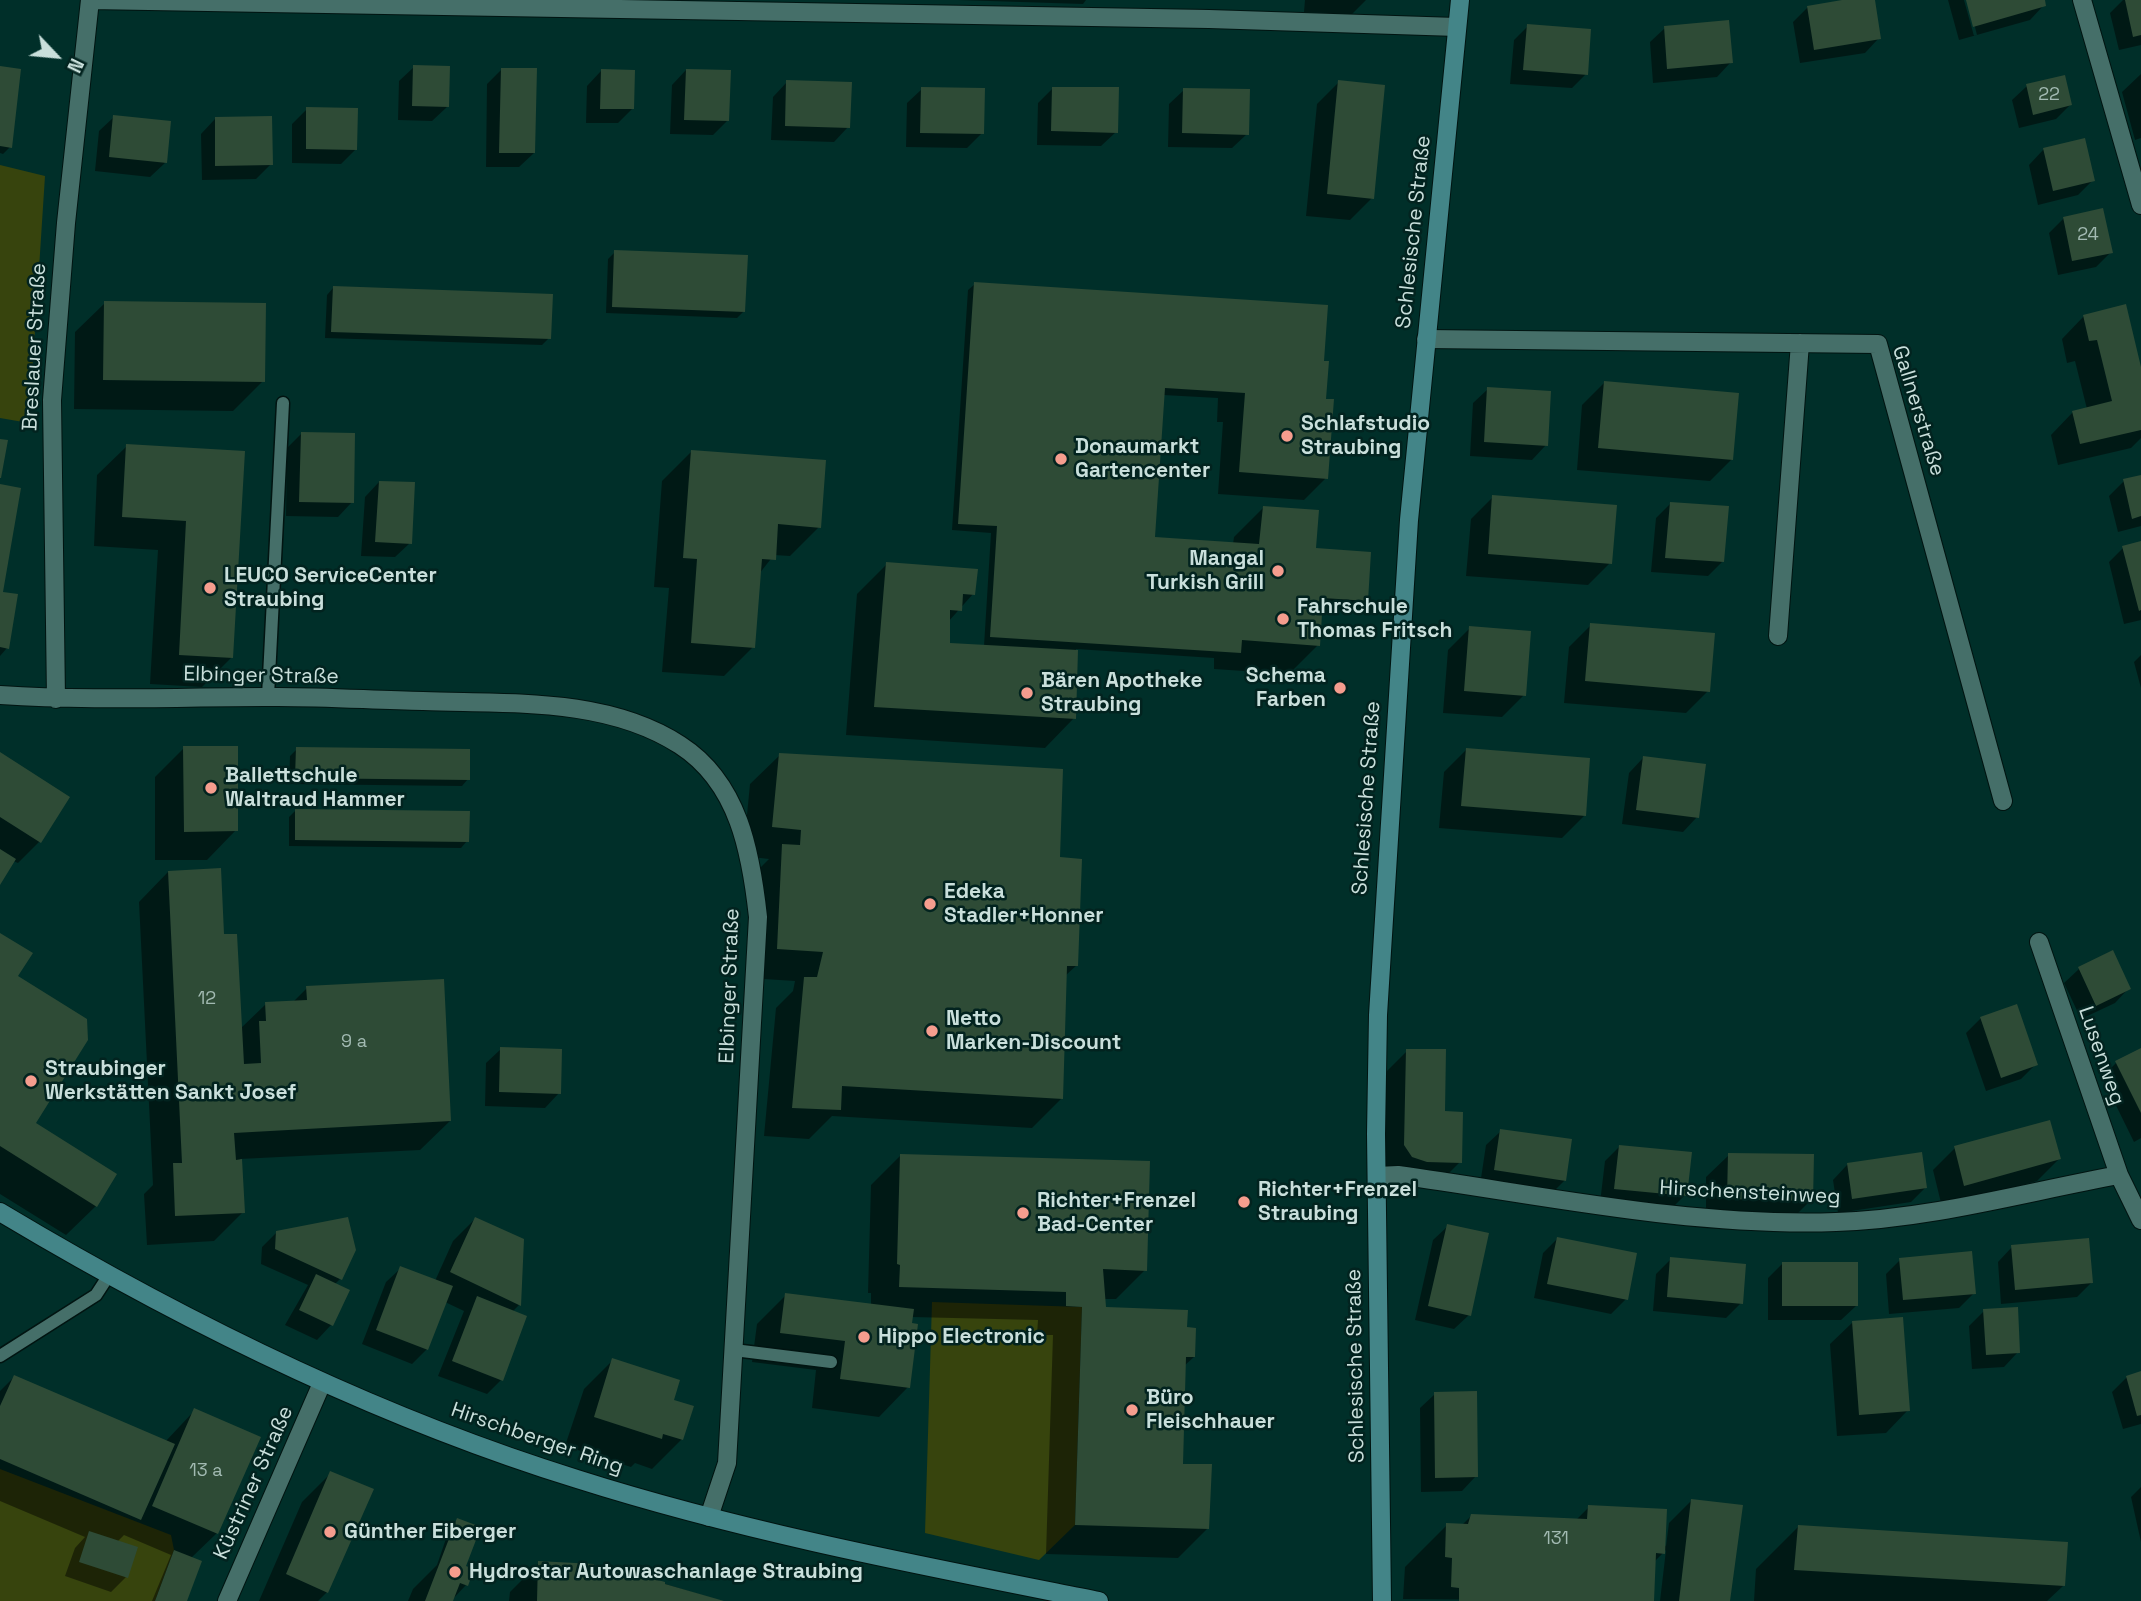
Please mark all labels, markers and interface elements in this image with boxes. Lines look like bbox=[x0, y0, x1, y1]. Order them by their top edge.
north arrow bbox=[21, 21, 91, 91]
text: N bbox=[61, 54, 89, 77]
house number: 22 bbox=[2038, 84, 2060, 106]
street label: Schlesische Straße bbox=[1391, 134, 1437, 330]
house number: 24 bbox=[2077, 224, 2099, 246]
street label: Breslauer Straße bbox=[18, 262, 52, 432]
street label: Gallnerstraße bbox=[1886, 343, 1950, 479]
place label: Schlafstudio Straubing bbox=[1301, 411, 1430, 461]
marker: Schlafstudio Straubing bbox=[1279, 428, 1295, 444]
place label: Donaumarkt Gartencenter bbox=[1075, 434, 1210, 484]
marker: Donaumarkt Gartencenter bbox=[1053, 451, 1069, 467]
place label: Mangal Turkish Grill bbox=[1146, 546, 1264, 596]
place label: LEUCO ServiceCenter Straubing bbox=[224, 563, 437, 613]
marker: Mangal Turkish Grill bbox=[1270, 563, 1286, 579]
marker: LEUCO ServiceCenter Straubing bbox=[202, 580, 218, 596]
place label: Fahrschule Thomas Fritsch bbox=[1297, 594, 1452, 644]
marker: Fahrschule Thomas Fritsch bbox=[1275, 611, 1291, 627]
street label: Elbinger Straße bbox=[183, 662, 339, 690]
place label: Schema Farben bbox=[1246, 663, 1326, 713]
place label: Bären Apotheke Straubing bbox=[1041, 668, 1203, 718]
marker: Schema Farben bbox=[1332, 680, 1348, 696]
marker: Bären Apotheke Straubing bbox=[1019, 685, 1035, 701]
street label: Schlesische Straße bbox=[1348, 700, 1386, 896]
place label: Ballettschule Waltraud Hammer bbox=[225, 763, 405, 813]
marker: Ballettschule Waltraud Hammer bbox=[203, 780, 219, 796]
place label: Edeka Stadler+Honner bbox=[944, 879, 1104, 929]
marker: Edeka Stadler+Honner bbox=[922, 896, 938, 912]
street label: Elbinger Straße bbox=[715, 908, 745, 1064]
house number: 12 bbox=[198, 988, 216, 1010]
street label: Lusenweg bbox=[2072, 1003, 2130, 1109]
place label: Netto Marken-Discount bbox=[946, 1006, 1121, 1056]
marker: Netto Marken-Discount bbox=[924, 1023, 940, 1039]
house number: 9 a bbox=[341, 1031, 367, 1053]
place label: Straubinger Werkstätten Sankt Josef bbox=[45, 1056, 296, 1106]
marker: Straubinger Werkstätten Sankt Josef bbox=[23, 1073, 39, 1089]
street label: Hirschensteinweg bbox=[1659, 1176, 1841, 1210]
place label: Richter+Frenzel Straubing bbox=[1258, 1177, 1417, 1227]
place label: Richter+Frenzel Bad-Center bbox=[1037, 1188, 1196, 1238]
marker: Richter+Frenzel Straubing bbox=[1236, 1194, 1252, 1210]
marker: Richter+Frenzel Bad-Center bbox=[1015, 1205, 1031, 1221]
street label: Schlesische Straße bbox=[1342, 1269, 1370, 1463]
place label: Hippo Electronic bbox=[878, 1324, 1045, 1350]
marker: Hippo Electronic bbox=[856, 1329, 872, 1345]
place label: Büro Fleischhauer bbox=[1146, 1385, 1275, 1435]
street label: Hirschberger Ring bbox=[448, 1398, 626, 1480]
street label: Küstriner Straße bbox=[209, 1402, 299, 1564]
marker: Büro Fleischhauer bbox=[1124, 1402, 1140, 1418]
house number: 13 a bbox=[189, 1460, 223, 1482]
place label: Günther Eiberger bbox=[344, 1519, 516, 1545]
marker: Günther Eiberger bbox=[322, 1524, 338, 1540]
house number: 131 bbox=[1543, 1528, 1569, 1550]
place label: Hydrostar Autowaschanlage Straubing bbox=[469, 1559, 863, 1585]
marker: Hydrostar Autowaschanlage Straubing bbox=[447, 1564, 463, 1580]

